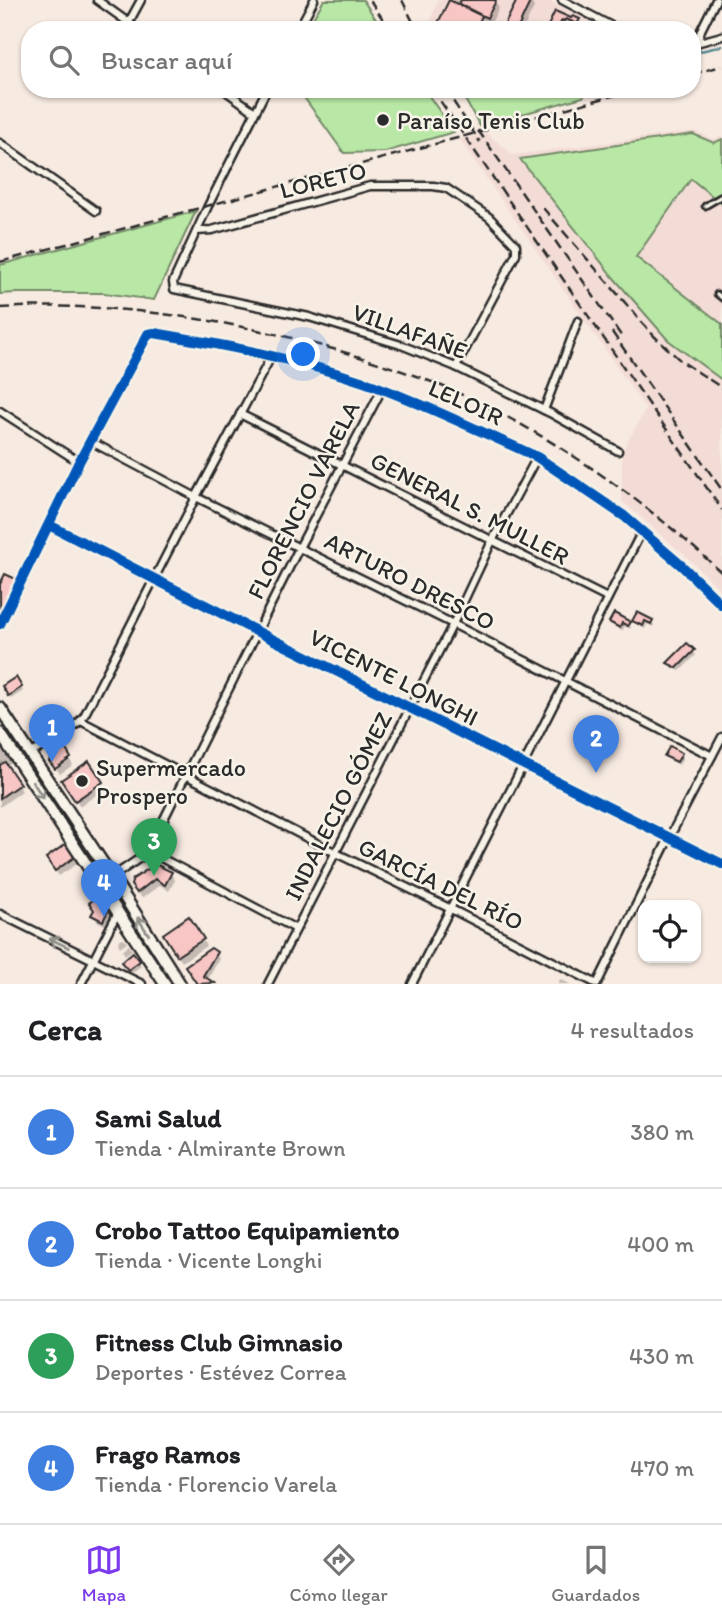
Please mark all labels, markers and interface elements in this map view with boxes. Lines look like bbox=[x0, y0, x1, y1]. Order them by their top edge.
search box bbox=[21, 21, 701, 98]
icon: search bbox=[45, 41, 83, 79]
text: Buscar aquí bbox=[101, 44, 232, 76]
place label: Paraíso Tenis Club bbox=[397, 106, 585, 135]
marker: Paraíso Tenis Club bbox=[375, 112, 391, 128]
street label: LORETO bbox=[277, 155, 369, 205]
street label: VILLAFAÑE bbox=[349, 297, 471, 365]
your location bbox=[286, 337, 320, 371]
street label: LELOIR bbox=[424, 373, 508, 431]
street label: FLORENCIO VARELA bbox=[241, 396, 365, 604]
street label: GENERAL S. MULLER bbox=[366, 445, 574, 571]
street label: ARTURO DRESCO bbox=[320, 526, 500, 636]
street label: VICENTE LONGHI bbox=[305, 622, 483, 732]
pin: 1 bbox=[29, 704, 75, 762]
street label: INDALECIO GÓMEZ bbox=[278, 707, 398, 905]
pin: 2 bbox=[573, 715, 619, 773]
place label: Supermercado Prospero bbox=[96, 753, 246, 810]
marker: Supermercado Prospero bbox=[74, 773, 90, 789]
one-way arrow bbox=[30, 780, 45, 799]
pin: 3 bbox=[131, 818, 177, 876]
street label: GARCÍA DEL RÍO bbox=[354, 832, 528, 936]
pin: 4 bbox=[81, 859, 127, 917]
map controls bbox=[638, 900, 701, 963]
button: locate bbox=[638, 900, 701, 963]
one-way arrow bbox=[136, 917, 150, 937]
one-way arrow bbox=[49, 935, 70, 949]
text: Cerca bbox=[28, 1011, 102, 1048]
text: 4 resultados bbox=[571, 1016, 694, 1044]
text: Sami Salud bbox=[95, 1102, 222, 1134]
text: 1 bbox=[46, 1118, 56, 1146]
text: 380 m bbox=[630, 1118, 694, 1146]
text: Tienda · Almirante Brown bbox=[95, 1134, 345, 1162]
text: Crobo Tattoo Equipamiento bbox=[95, 1214, 400, 1246]
text: 2 bbox=[45, 1230, 57, 1258]
text: 400 m bbox=[627, 1230, 694, 1258]
text: Tienda · Vicente Longhi bbox=[95, 1246, 322, 1274]
text: Fitness Club Gimnasio bbox=[95, 1326, 343, 1358]
text: 3 bbox=[45, 1342, 57, 1370]
text: 430 m bbox=[629, 1342, 694, 1370]
text: Deportes · Estévez Correa bbox=[95, 1358, 347, 1386]
text: Frago Ramos bbox=[95, 1438, 241, 1470]
text: 4 bbox=[44, 1454, 58, 1482]
text: 470 m bbox=[630, 1454, 694, 1482]
text: Tienda · Florencio Varela bbox=[95, 1470, 337, 1498]
tab: Mapa bbox=[82, 1541, 126, 1606]
tab: Cómo llegar bbox=[289, 1541, 388, 1606]
tab: Guardados bbox=[551, 1541, 640, 1606]

